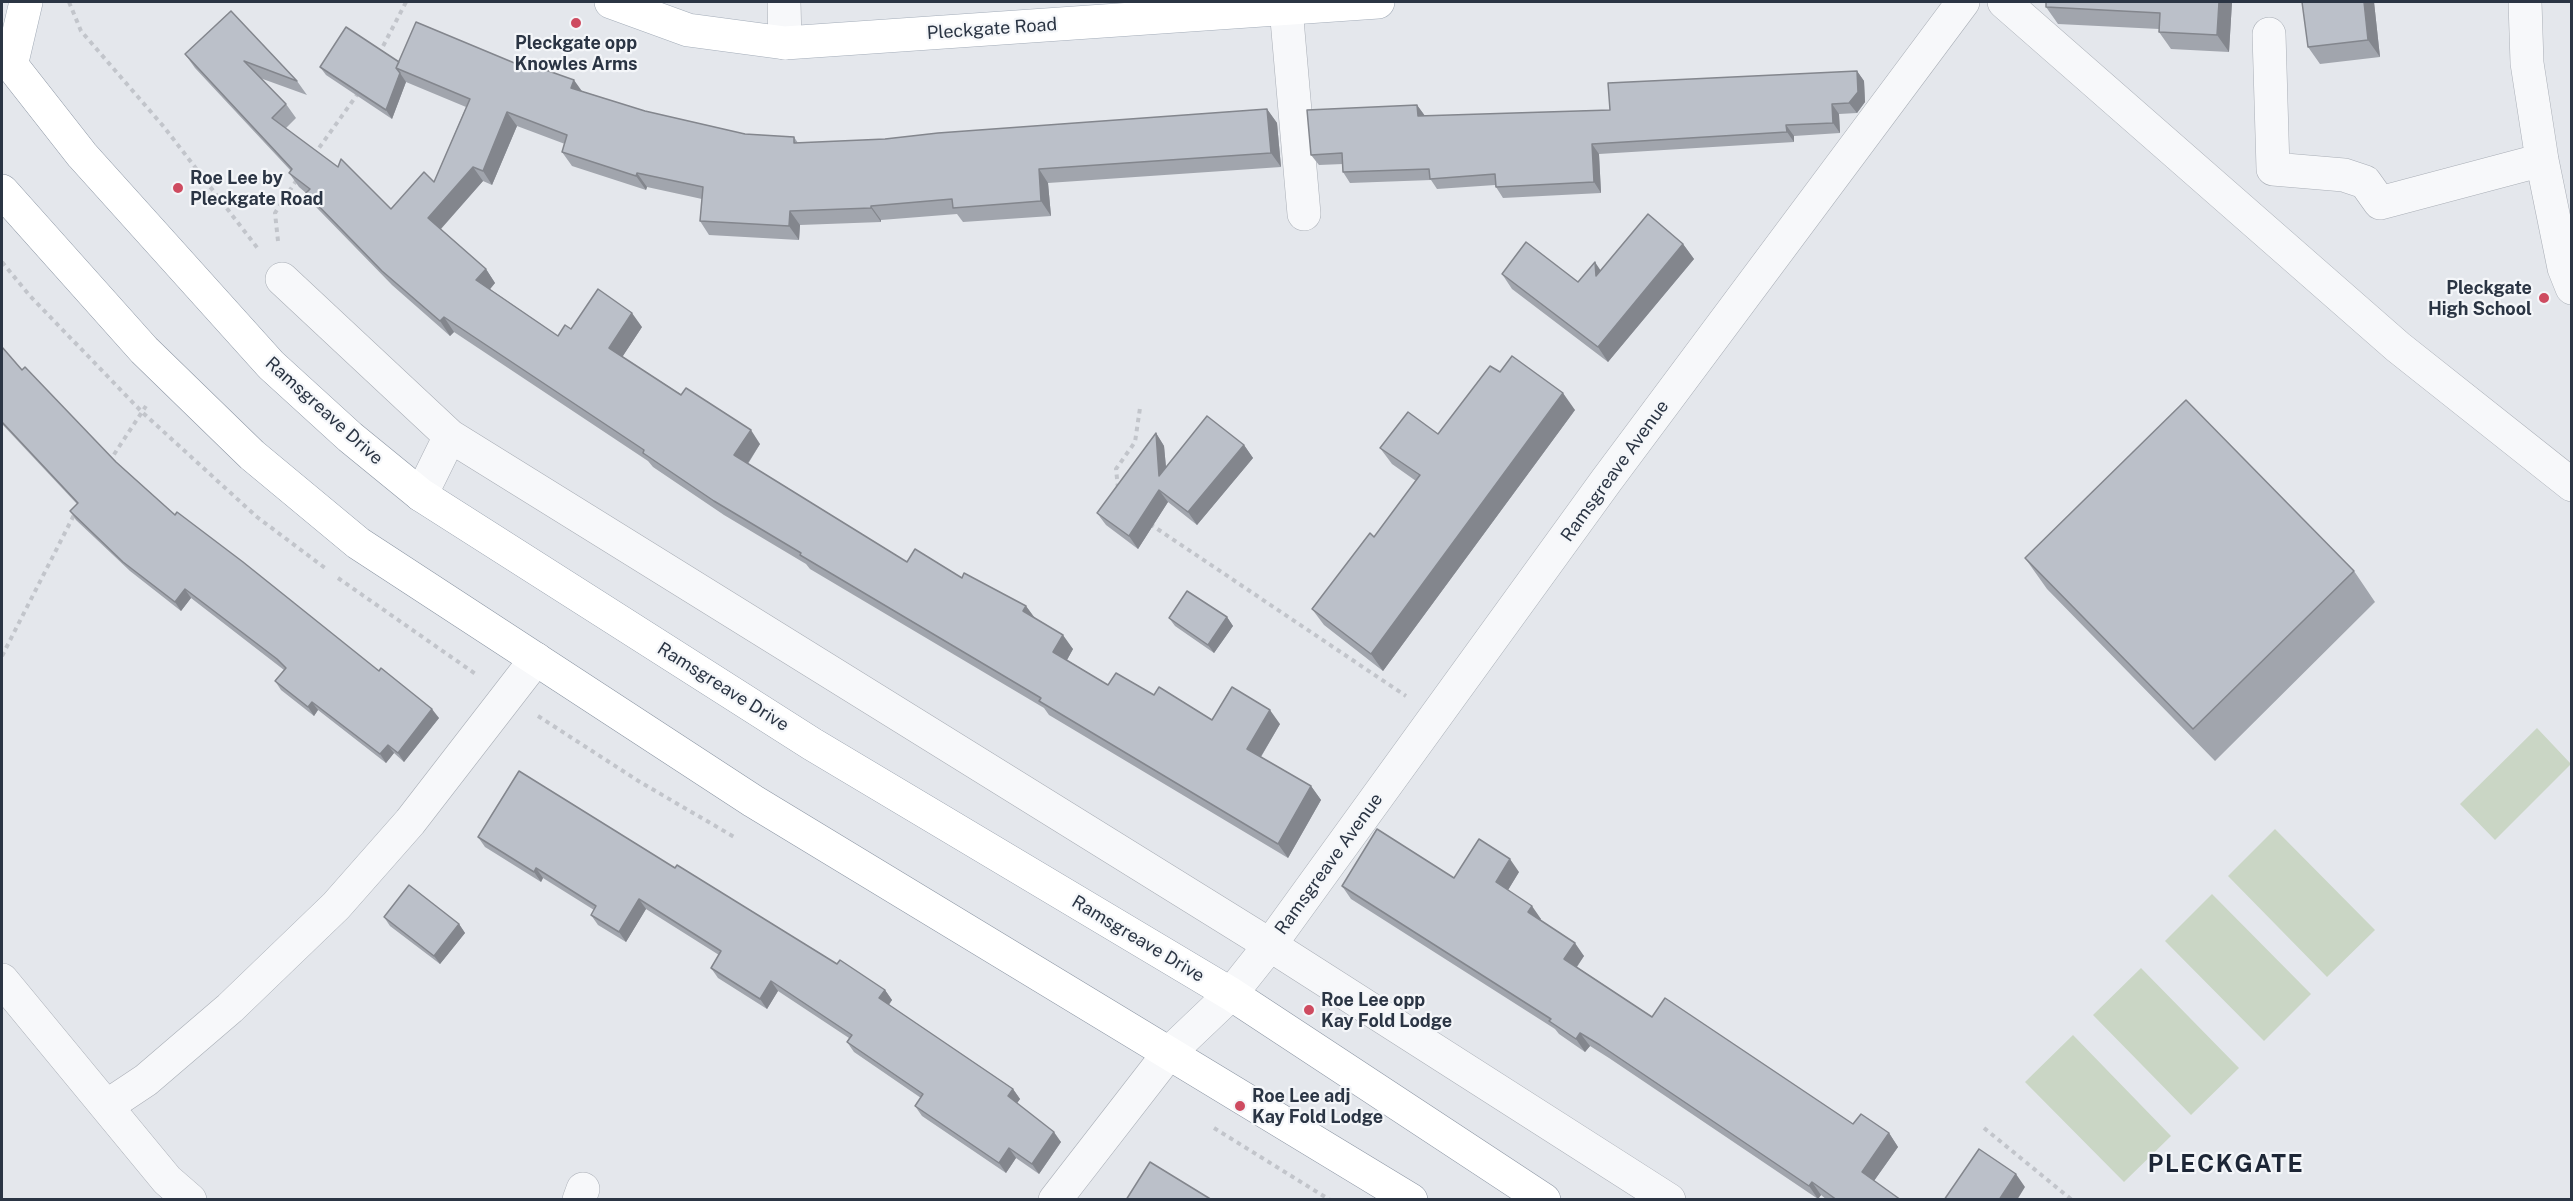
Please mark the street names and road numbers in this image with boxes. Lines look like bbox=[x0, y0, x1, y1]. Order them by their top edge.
street label: Pleckgate Road bbox=[926, 14, 1058, 44]
street label: Ramsgreave Drive bbox=[261, 352, 387, 470]
street label: Ramsgreave Avenue bbox=[1556, 396, 1674, 546]
street label: Ramsgreave Drive bbox=[653, 638, 793, 736]
street label: Ramsgreave Avenue bbox=[1270, 789, 1388, 939]
street label: Ramsgreave Drive bbox=[1068, 891, 1208, 987]

